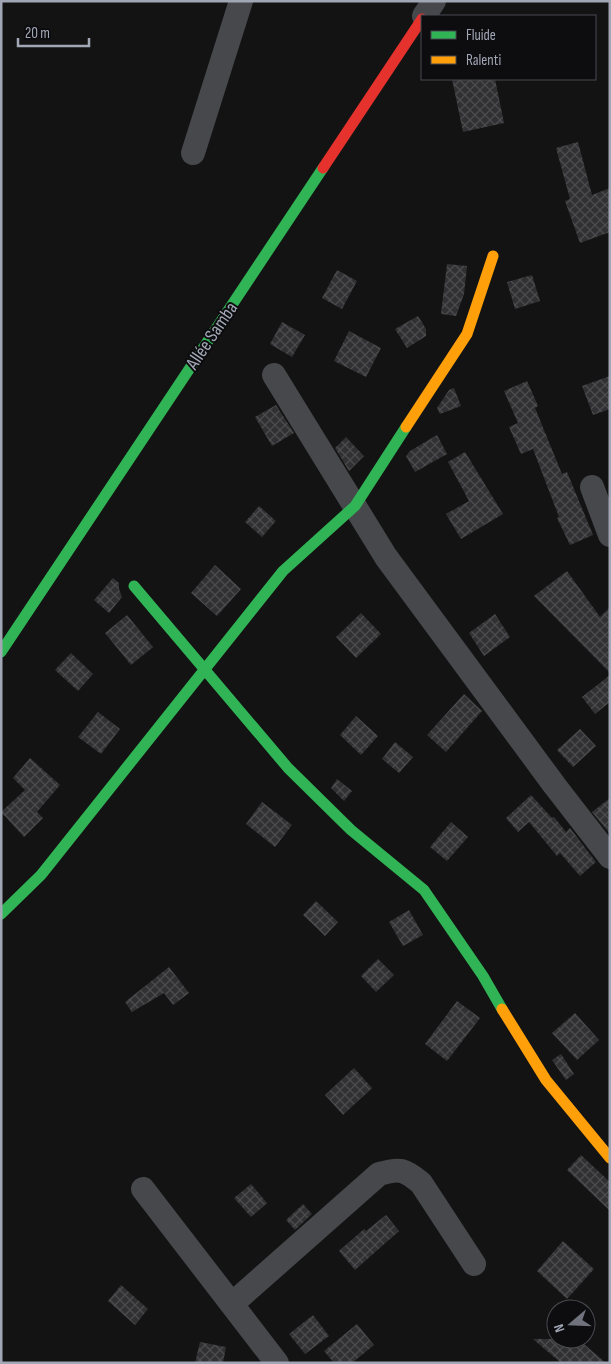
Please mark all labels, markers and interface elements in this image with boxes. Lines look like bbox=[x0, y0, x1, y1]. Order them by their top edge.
scale bar bbox=[18, 15, 89, 47]
legend bbox=[421, 15, 596, 80]
text: 20 m bbox=[25, 24, 50, 43]
text: Fluide bbox=[466, 26, 496, 45]
text: Ralenti bbox=[466, 51, 501, 70]
street label: Allée Samba bbox=[180, 298, 243, 375]
north arrow bbox=[546, 1299, 596, 1349]
text: N bbox=[550, 1322, 568, 1334]

